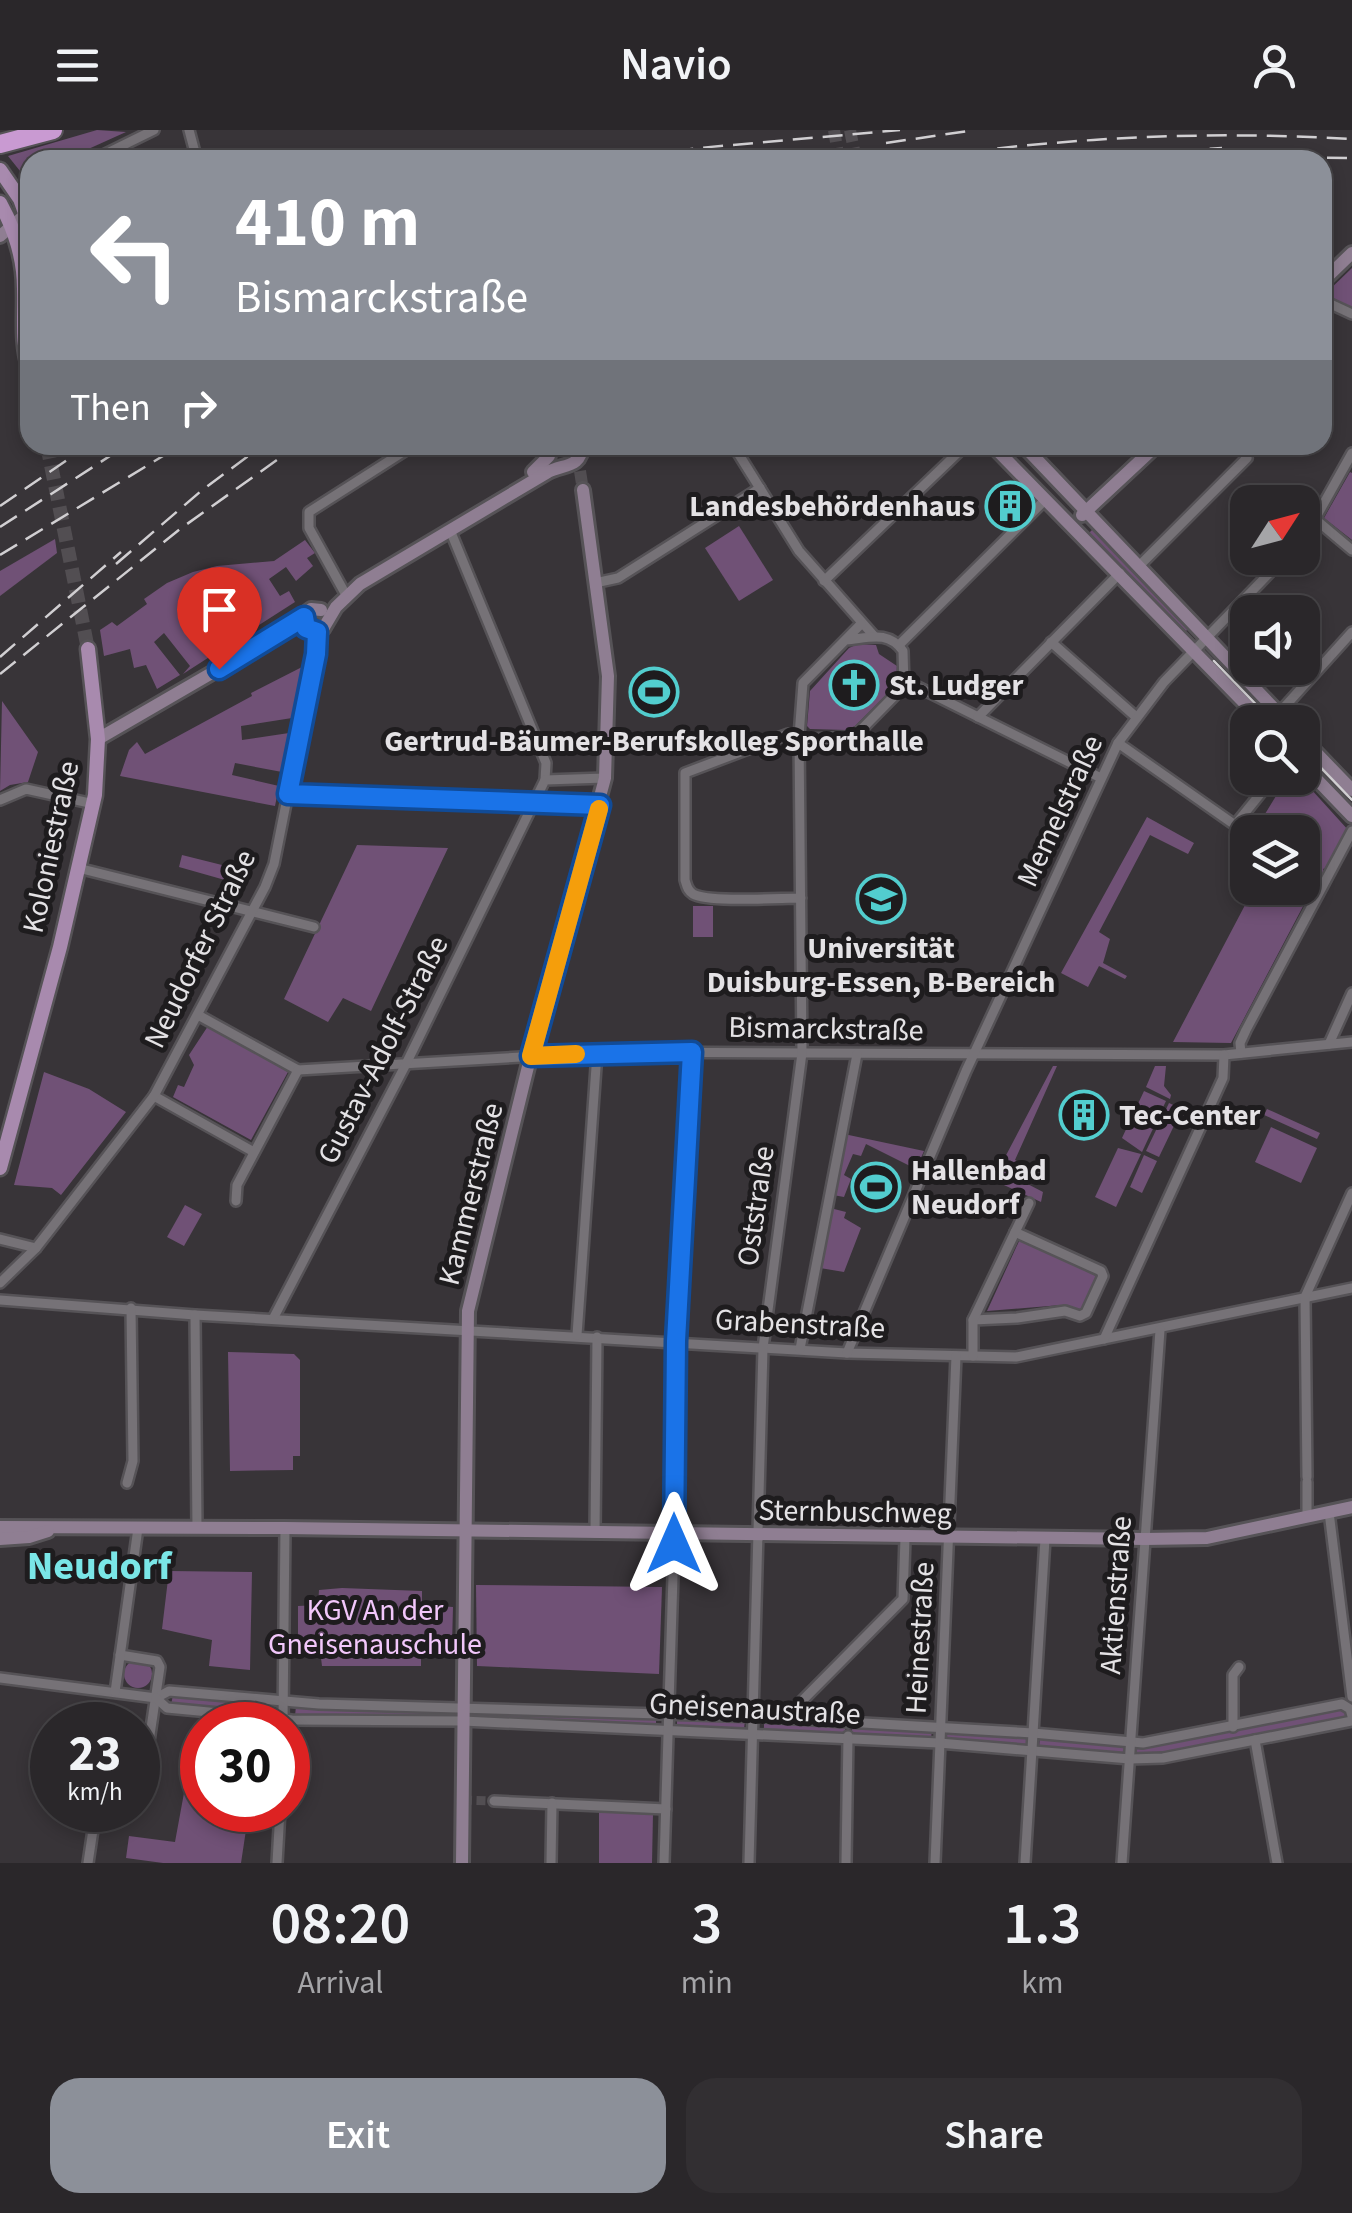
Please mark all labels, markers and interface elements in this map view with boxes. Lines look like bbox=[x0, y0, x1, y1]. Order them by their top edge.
text: Navio bbox=[620, 33, 732, 97]
icon: menu bbox=[50, 38, 105, 93]
icon: person bbox=[1247, 38, 1302, 93]
text: 410 m bbox=[235, 173, 420, 273]
icon: left bbox=[70, 190, 200, 320]
text: Bismarckstraße bbox=[235, 266, 528, 330]
icon: right bbox=[171, 380, 226, 435]
text: Then bbox=[70, 381, 151, 435]
building icon: Landesbehördenhaus bbox=[984, 480, 1036, 532]
place label: Landesbehördenhaus bbox=[689, 485, 975, 528]
north arrow bbox=[1230, 485, 1320, 575]
map controls bbox=[1230, 485, 1320, 905]
pin bbox=[177, 567, 262, 670]
icon: arrive bbox=[192, 582, 247, 637]
button: sound bbox=[1230, 595, 1320, 685]
church icon: St. Ludger bbox=[828, 659, 880, 711]
place label: St. Ludger bbox=[889, 664, 1023, 707]
sports icon: Gertrud-Bäumer-Berufskolleg Sporthalle bbox=[628, 666, 680, 718]
button: search bbox=[1230, 705, 1320, 795]
place label: Gertrud-Bäumer-Berufskolleg Sporthalle bbox=[384, 720, 924, 763]
street label: Memelstraße bbox=[1006, 728, 1114, 894]
street label: Koloniestraße bbox=[12, 757, 90, 937]
button: layers bbox=[1230, 815, 1320, 905]
street label: Neudorfer Straße bbox=[133, 842, 267, 1056]
school or university icon: Universität Duisburg-Essen, B-Bereich bbox=[855, 873, 907, 925]
place label: Universität Duisburg-Essen, B-Bereich bbox=[707, 927, 1055, 1004]
street label: Gustav-Adolf-Straße bbox=[307, 928, 459, 1172]
street label: Bismarckstraße bbox=[728, 1006, 924, 1052]
building icon: Tec-Center bbox=[1058, 1089, 1110, 1141]
place label: Tec-Center bbox=[1119, 1094, 1261, 1137]
street label: Kammerstraße bbox=[428, 1098, 514, 1290]
street label: Oststraße bbox=[726, 1143, 786, 1269]
place label: Hallenbad Neudorf bbox=[911, 1149, 1047, 1226]
sports icon: Hallenbad Neudorf bbox=[850, 1161, 902, 1213]
street label: Grabenstraße bbox=[714, 1298, 886, 1350]
street label: Sternbuschweg bbox=[758, 1489, 952, 1535]
position arrow bbox=[622, 1492, 726, 1596]
street label: Aktienstraße bbox=[1089, 1514, 1143, 1676]
district label: Neudorf bbox=[27, 1538, 173, 1595]
street label: Heinestraße bbox=[895, 1561, 945, 1715]
park label: KGV An der Gneisenauschule bbox=[268, 1589, 482, 1666]
street label: Gneisenaustraße bbox=[648, 1682, 862, 1736]
speed limit sign: 30 bbox=[180, 1702, 310, 1832]
text: 23 bbox=[69, 1719, 121, 1790]
text: km/h bbox=[67, 1774, 123, 1810]
text: 08:20 bbox=[271, 1882, 410, 1967]
text: 3 bbox=[691, 1882, 722, 1967]
text: 1.3 bbox=[1003, 1882, 1081, 1967]
text: Arrival bbox=[297, 1960, 383, 2006]
text: min bbox=[681, 1960, 733, 2006]
text: km bbox=[1021, 1960, 1064, 2006]
button: Exit bbox=[50, 2078, 666, 2193]
button: Share bbox=[686, 2078, 1302, 2193]

